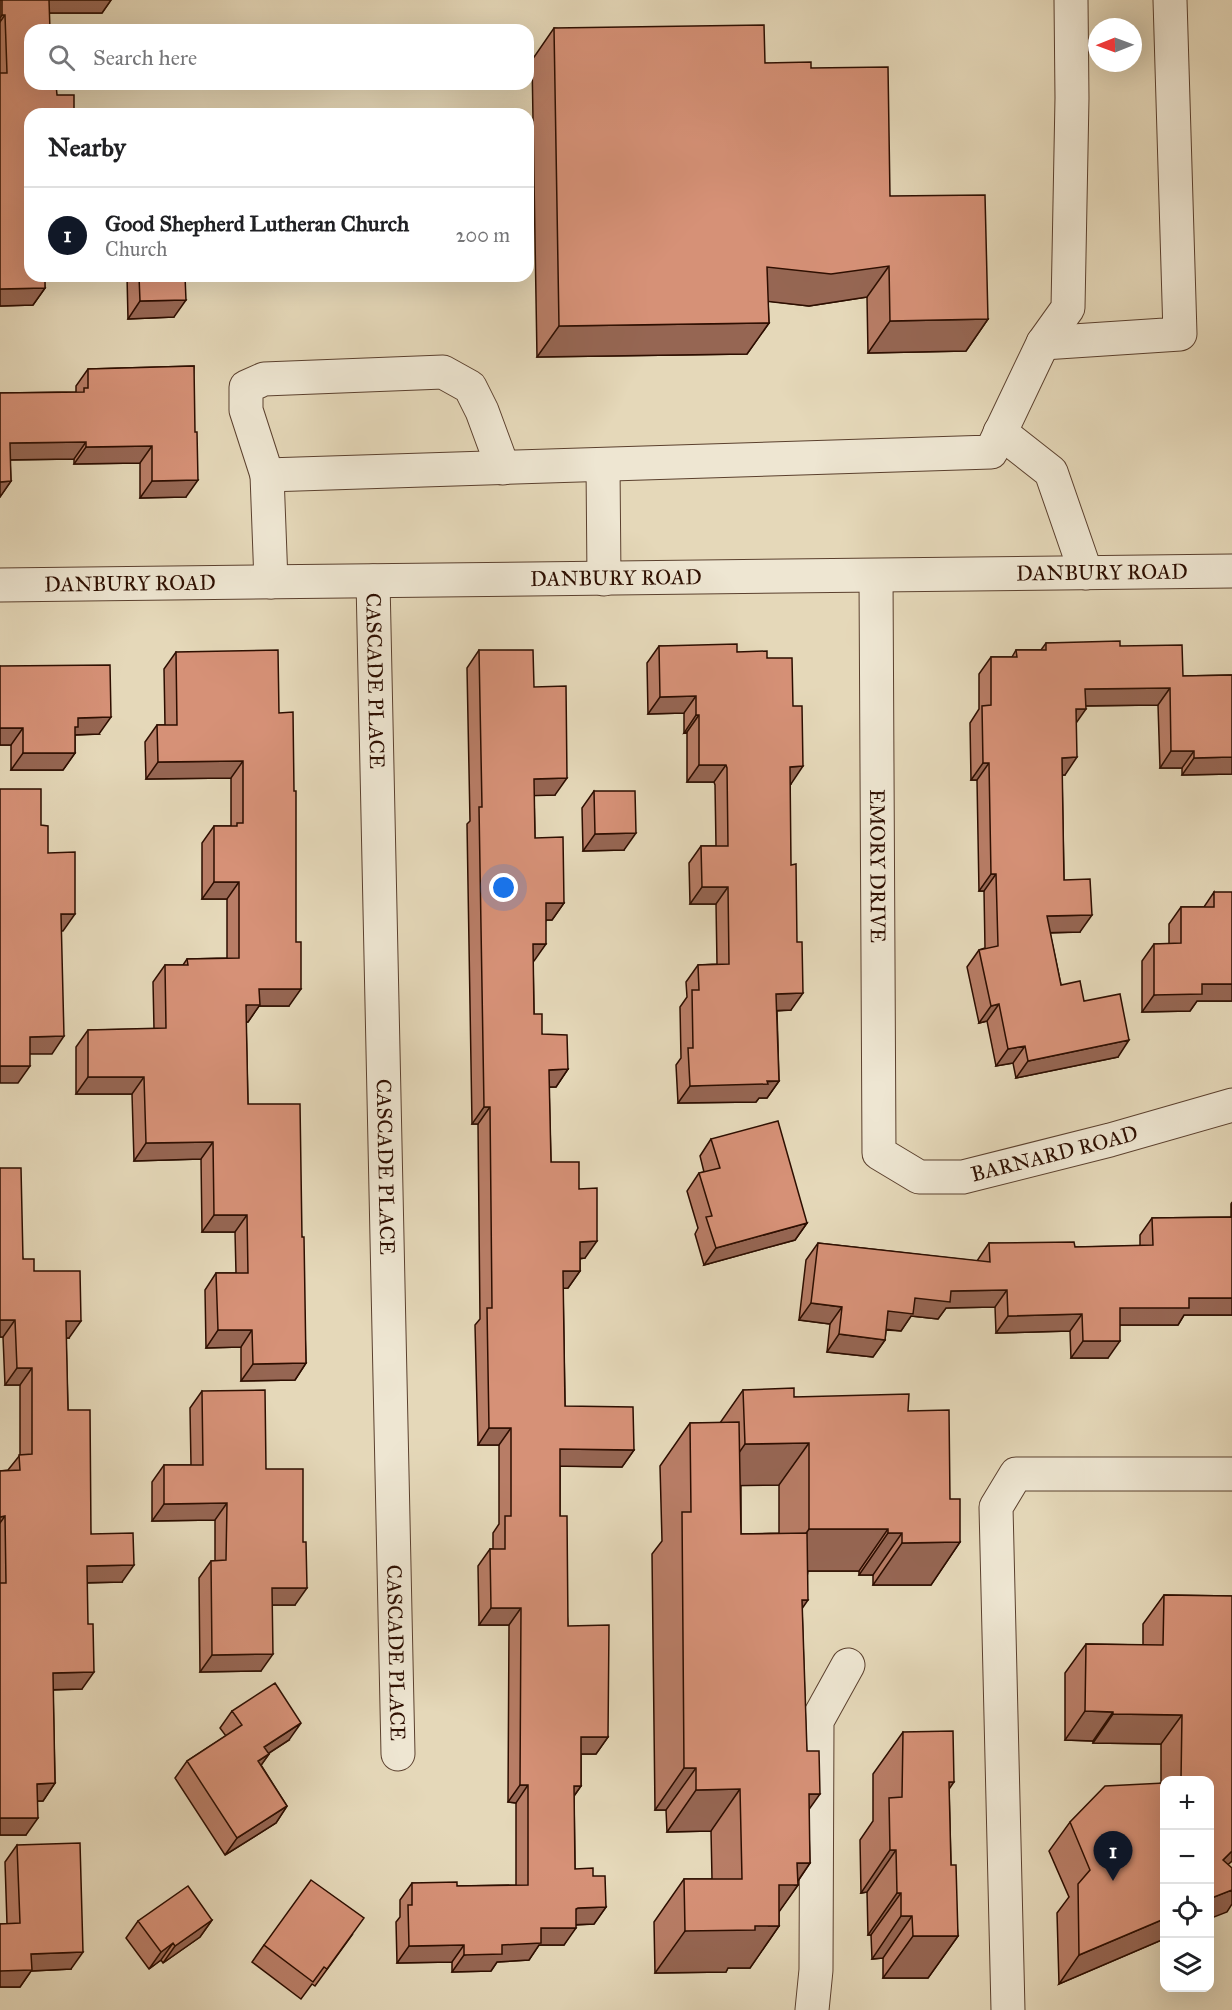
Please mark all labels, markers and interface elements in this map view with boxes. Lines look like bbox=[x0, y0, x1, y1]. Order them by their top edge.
north arrow bbox=[1088, 18, 1142, 72]
search box bbox=[24, 24, 534, 90]
icon: search bbox=[45, 41, 78, 74]
text: Search here bbox=[93, 44, 197, 71]
text: Nearby bbox=[48, 131, 126, 163]
text: Good Shepherd Lutheran Church bbox=[105, 210, 409, 237]
text: 1 bbox=[64, 223, 71, 247]
text: 200 m bbox=[456, 223, 510, 247]
text: Church bbox=[105, 237, 167, 261]
street label: DANBURY ROAD bbox=[1016, 559, 1188, 586]
street label: DANBURY ROAD bbox=[530, 564, 702, 592]
street label: DANBURY ROAD bbox=[44, 570, 216, 597]
street label: CASCADE PLACE bbox=[360, 593, 390, 769]
street label: EMORY DRIVE bbox=[864, 789, 891, 943]
your location bbox=[489, 873, 518, 902]
street label: CASCADE PLACE bbox=[371, 1079, 400, 1255]
street label: BARNARD ROAD bbox=[968, 1120, 1141, 1187]
street label: CASCADE PLACE bbox=[381, 1564, 411, 1741]
map controls bbox=[1160, 1776, 1214, 1992]
button: + bbox=[1160, 1776, 1214, 1830]
button: − bbox=[1160, 1830, 1214, 1884]
pin: 1 bbox=[1094, 1832, 1132, 1881]
button: locate bbox=[1160, 1884, 1214, 1938]
button: layers bbox=[1160, 1938, 1214, 1992]

